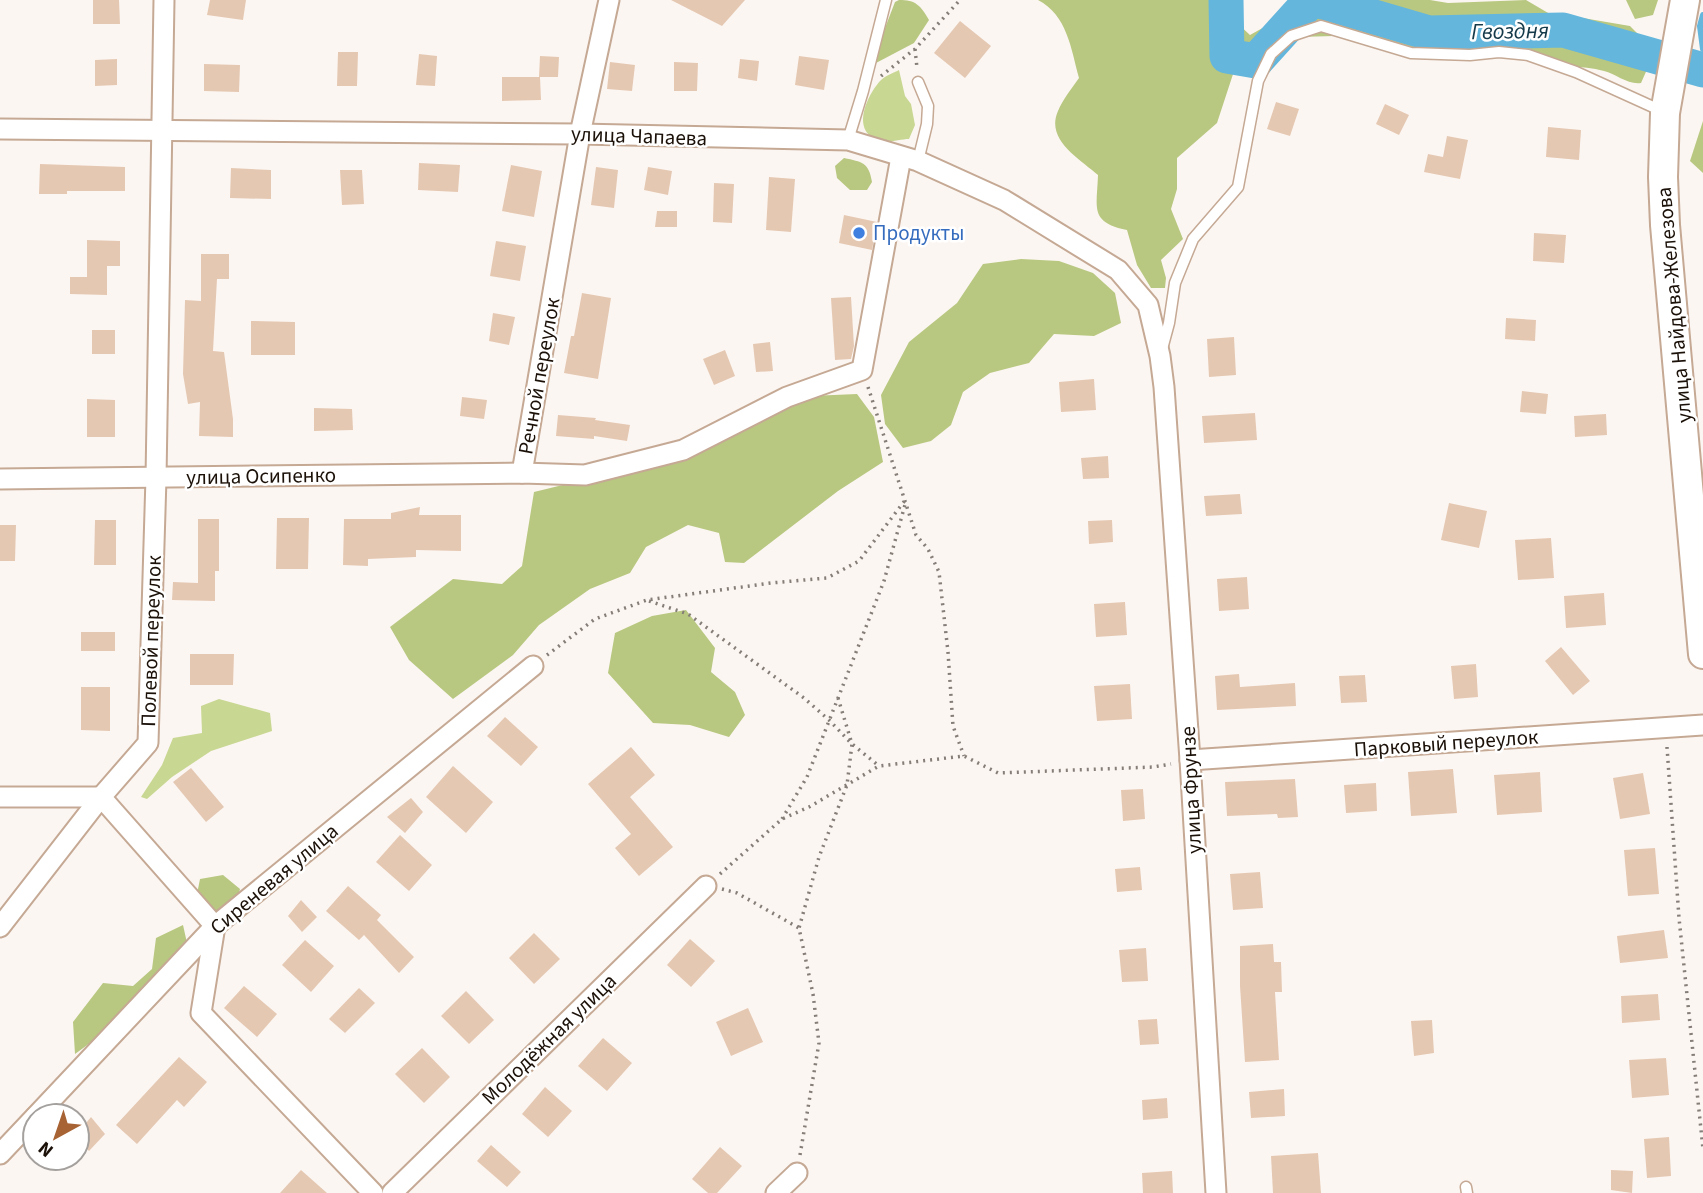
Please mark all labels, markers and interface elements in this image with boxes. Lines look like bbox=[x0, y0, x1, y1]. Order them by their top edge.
water label: Гвоздня bbox=[1471, 14, 1549, 48]
street label: улица Чапаева bbox=[570, 119, 708, 153]
street label: улица Найдова-Железова bbox=[1649, 186, 1699, 424]
place label: Продукты bbox=[873, 218, 964, 248]
marker: Продукты bbox=[851, 225, 867, 241]
street label: Речной переулок bbox=[510, 295, 568, 457]
street label: улица Осипенко bbox=[186, 460, 336, 492]
street label: Полевой переулок bbox=[133, 554, 169, 727]
street label: Парковый переулок bbox=[1353, 722, 1540, 764]
street label: улица Фрунзе bbox=[1173, 725, 1209, 855]
street label: Сиреневая улица bbox=[203, 816, 345, 942]
street label: Молодёжная улица bbox=[475, 967, 623, 1111]
north arrow bbox=[21, 1102, 91, 1172]
text: N bbox=[33, 1134, 60, 1163]

